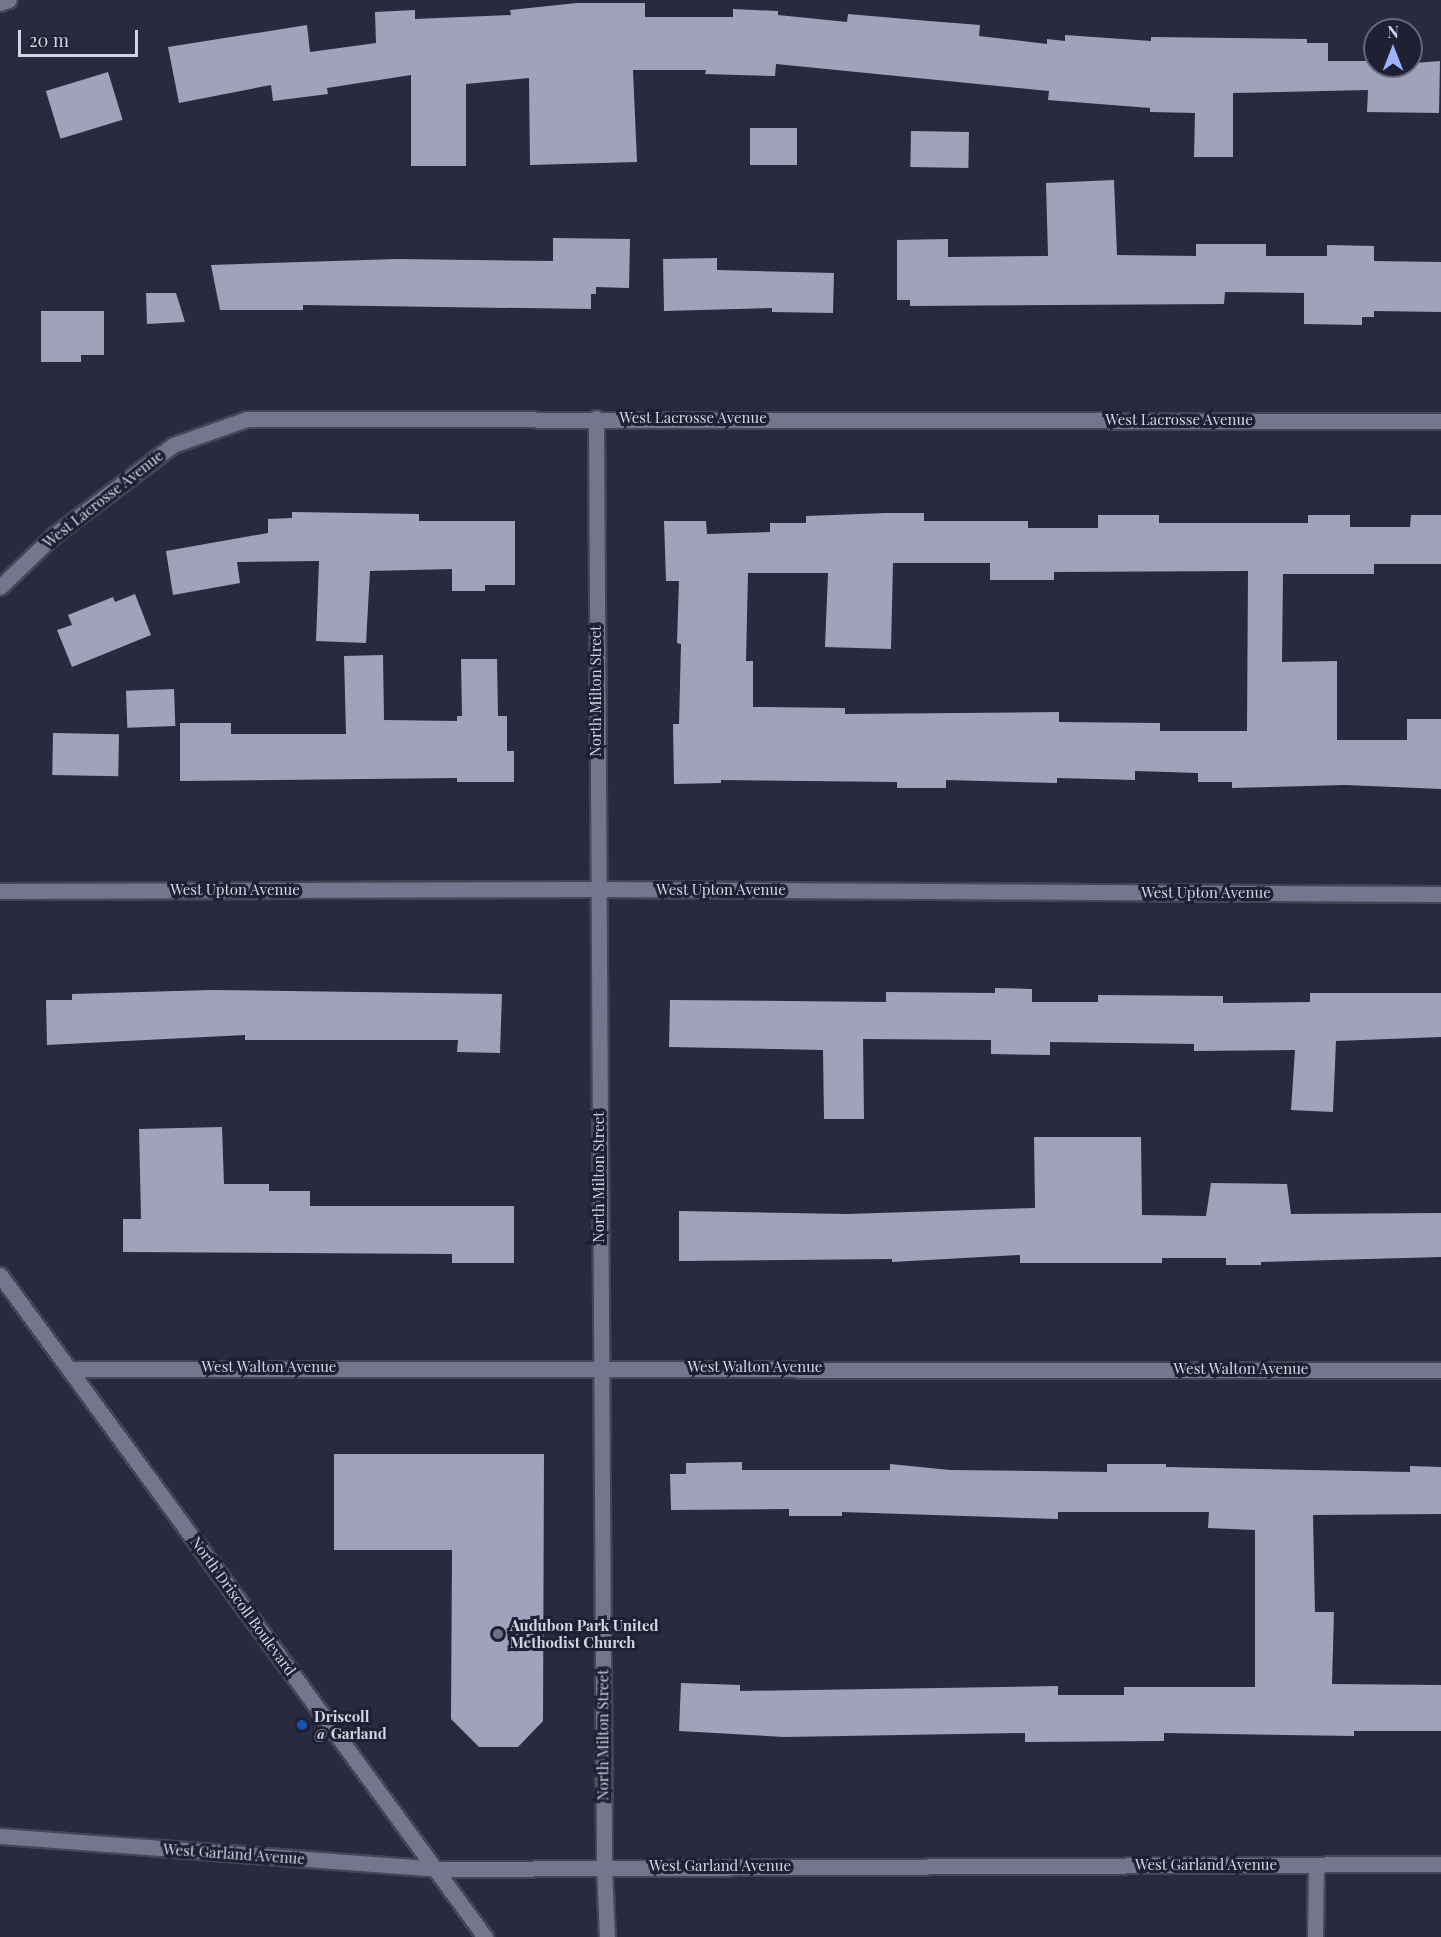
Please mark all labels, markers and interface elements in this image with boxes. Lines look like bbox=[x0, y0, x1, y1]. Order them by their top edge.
scale bar bbox=[21, 18, 141, 56]
north arrow bbox=[1363, 18, 1423, 78]
text: N bbox=[1387, 21, 1399, 42]
text: 20 m bbox=[29, 28, 69, 52]
street label: West Lacrosse Avenue bbox=[619, 409, 767, 427]
street label: West Lacrosse Avenue bbox=[1105, 411, 1253, 429]
street label: West Lacrosse Avenue bbox=[39, 446, 167, 552]
street label: North Milton Street bbox=[587, 625, 605, 757]
street label: West Upton Avenue bbox=[170, 881, 300, 899]
street label: West Upton Avenue bbox=[656, 881, 786, 899]
street label: West Upton Avenue bbox=[1141, 884, 1271, 902]
street label: North Milton Street bbox=[590, 1111, 608, 1243]
street label: West Walton Avenue bbox=[201, 1358, 337, 1376]
street label: West Walton Avenue bbox=[687, 1358, 823, 1376]
street label: West Walton Avenue bbox=[1173, 1360, 1309, 1378]
street label: North Driscoll Boulevard bbox=[187, 1533, 299, 1679]
place label: Audubon Park United Methodist Church bbox=[510, 1616, 659, 1651]
marker: Audubon Park United Methodist Church bbox=[491, 1627, 505, 1641]
street label: North Milton Street bbox=[594, 1669, 612, 1801]
place label: Driscoll @ Garland bbox=[314, 1707, 387, 1742]
marker: Driscoll @ Garland bbox=[295, 1718, 309, 1732]
street label: West Garland Avenue bbox=[162, 1840, 306, 1868]
street label: West Garland Avenue bbox=[1135, 1856, 1277, 1874]
street label: West Garland Avenue bbox=[649, 1857, 791, 1875]

